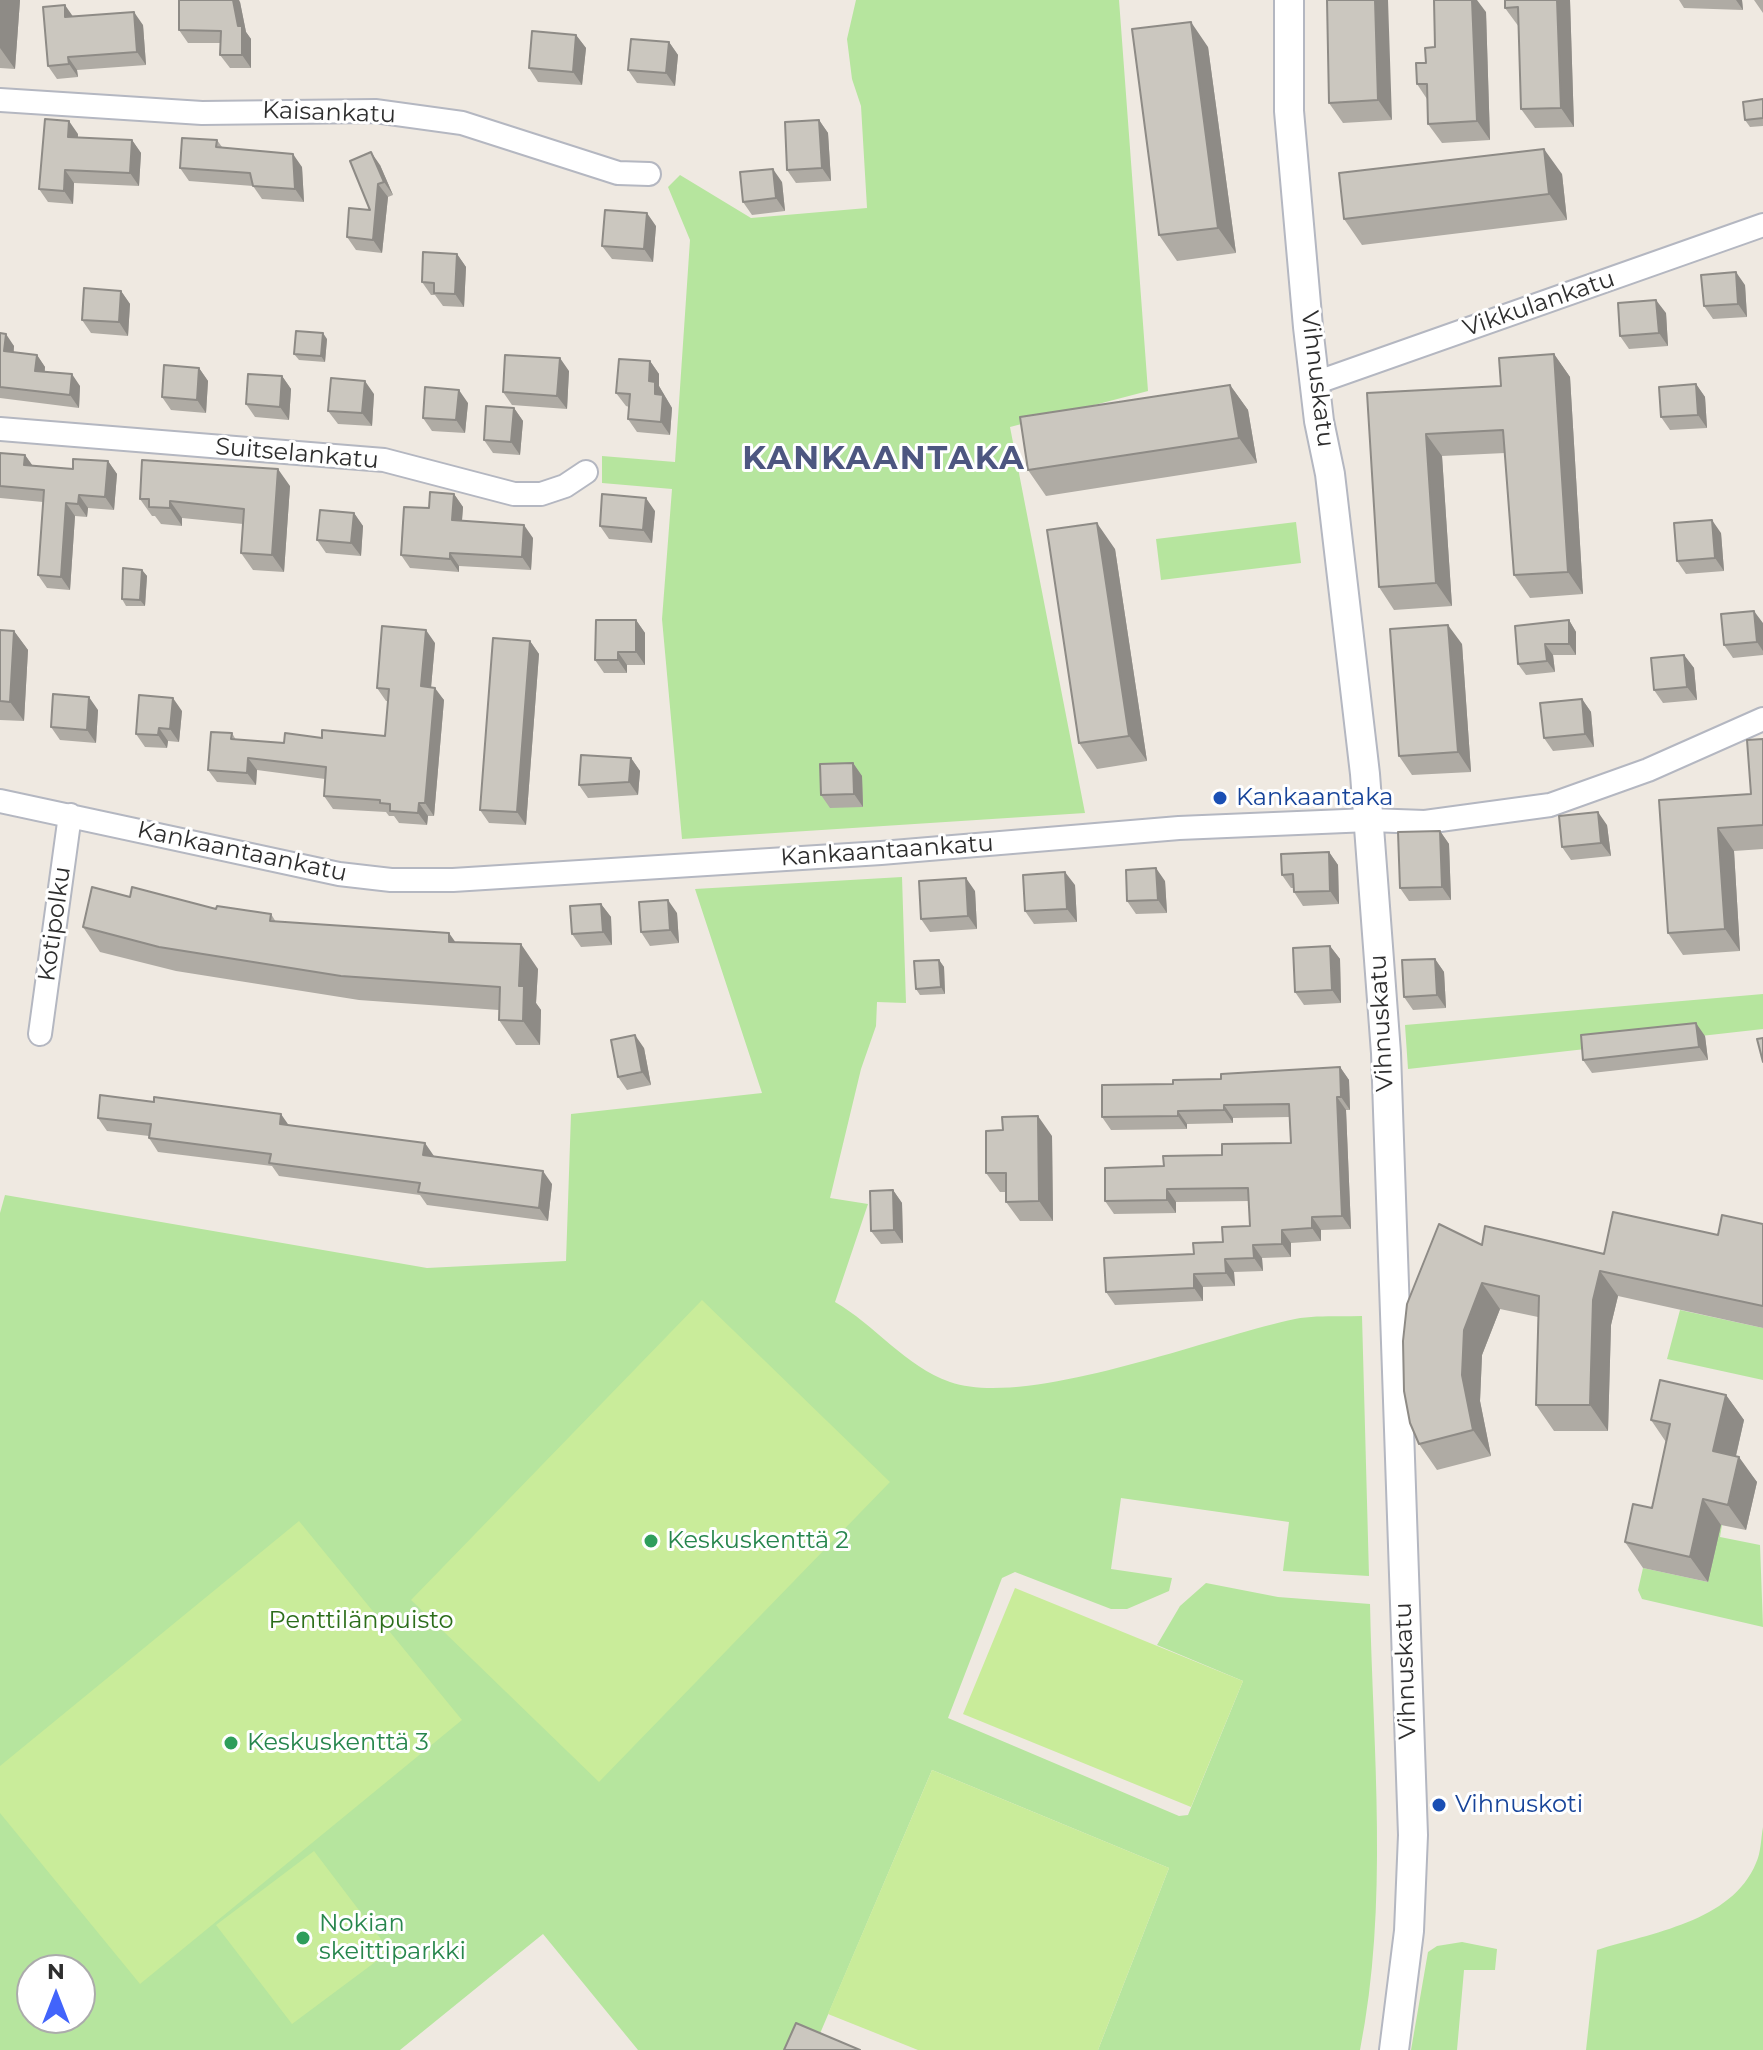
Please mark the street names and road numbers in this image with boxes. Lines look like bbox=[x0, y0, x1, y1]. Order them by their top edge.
street label: Kaisankatu bbox=[262, 96, 396, 130]
street label: Vikkulankatu bbox=[1459, 265, 1619, 343]
street label: Vihnuskatu bbox=[1294, 309, 1340, 449]
street label: Suitselankatu bbox=[214, 433, 380, 475]
street label: Kankaantaankatu bbox=[134, 816, 350, 888]
street label: Kankaantaankatu bbox=[779, 829, 995, 873]
street label: Kotipolku bbox=[33, 865, 77, 983]
street label: Vihnuskatu bbox=[1364, 954, 1400, 1092]
street label: Vihnuskatu bbox=[1389, 1602, 1423, 1740]

